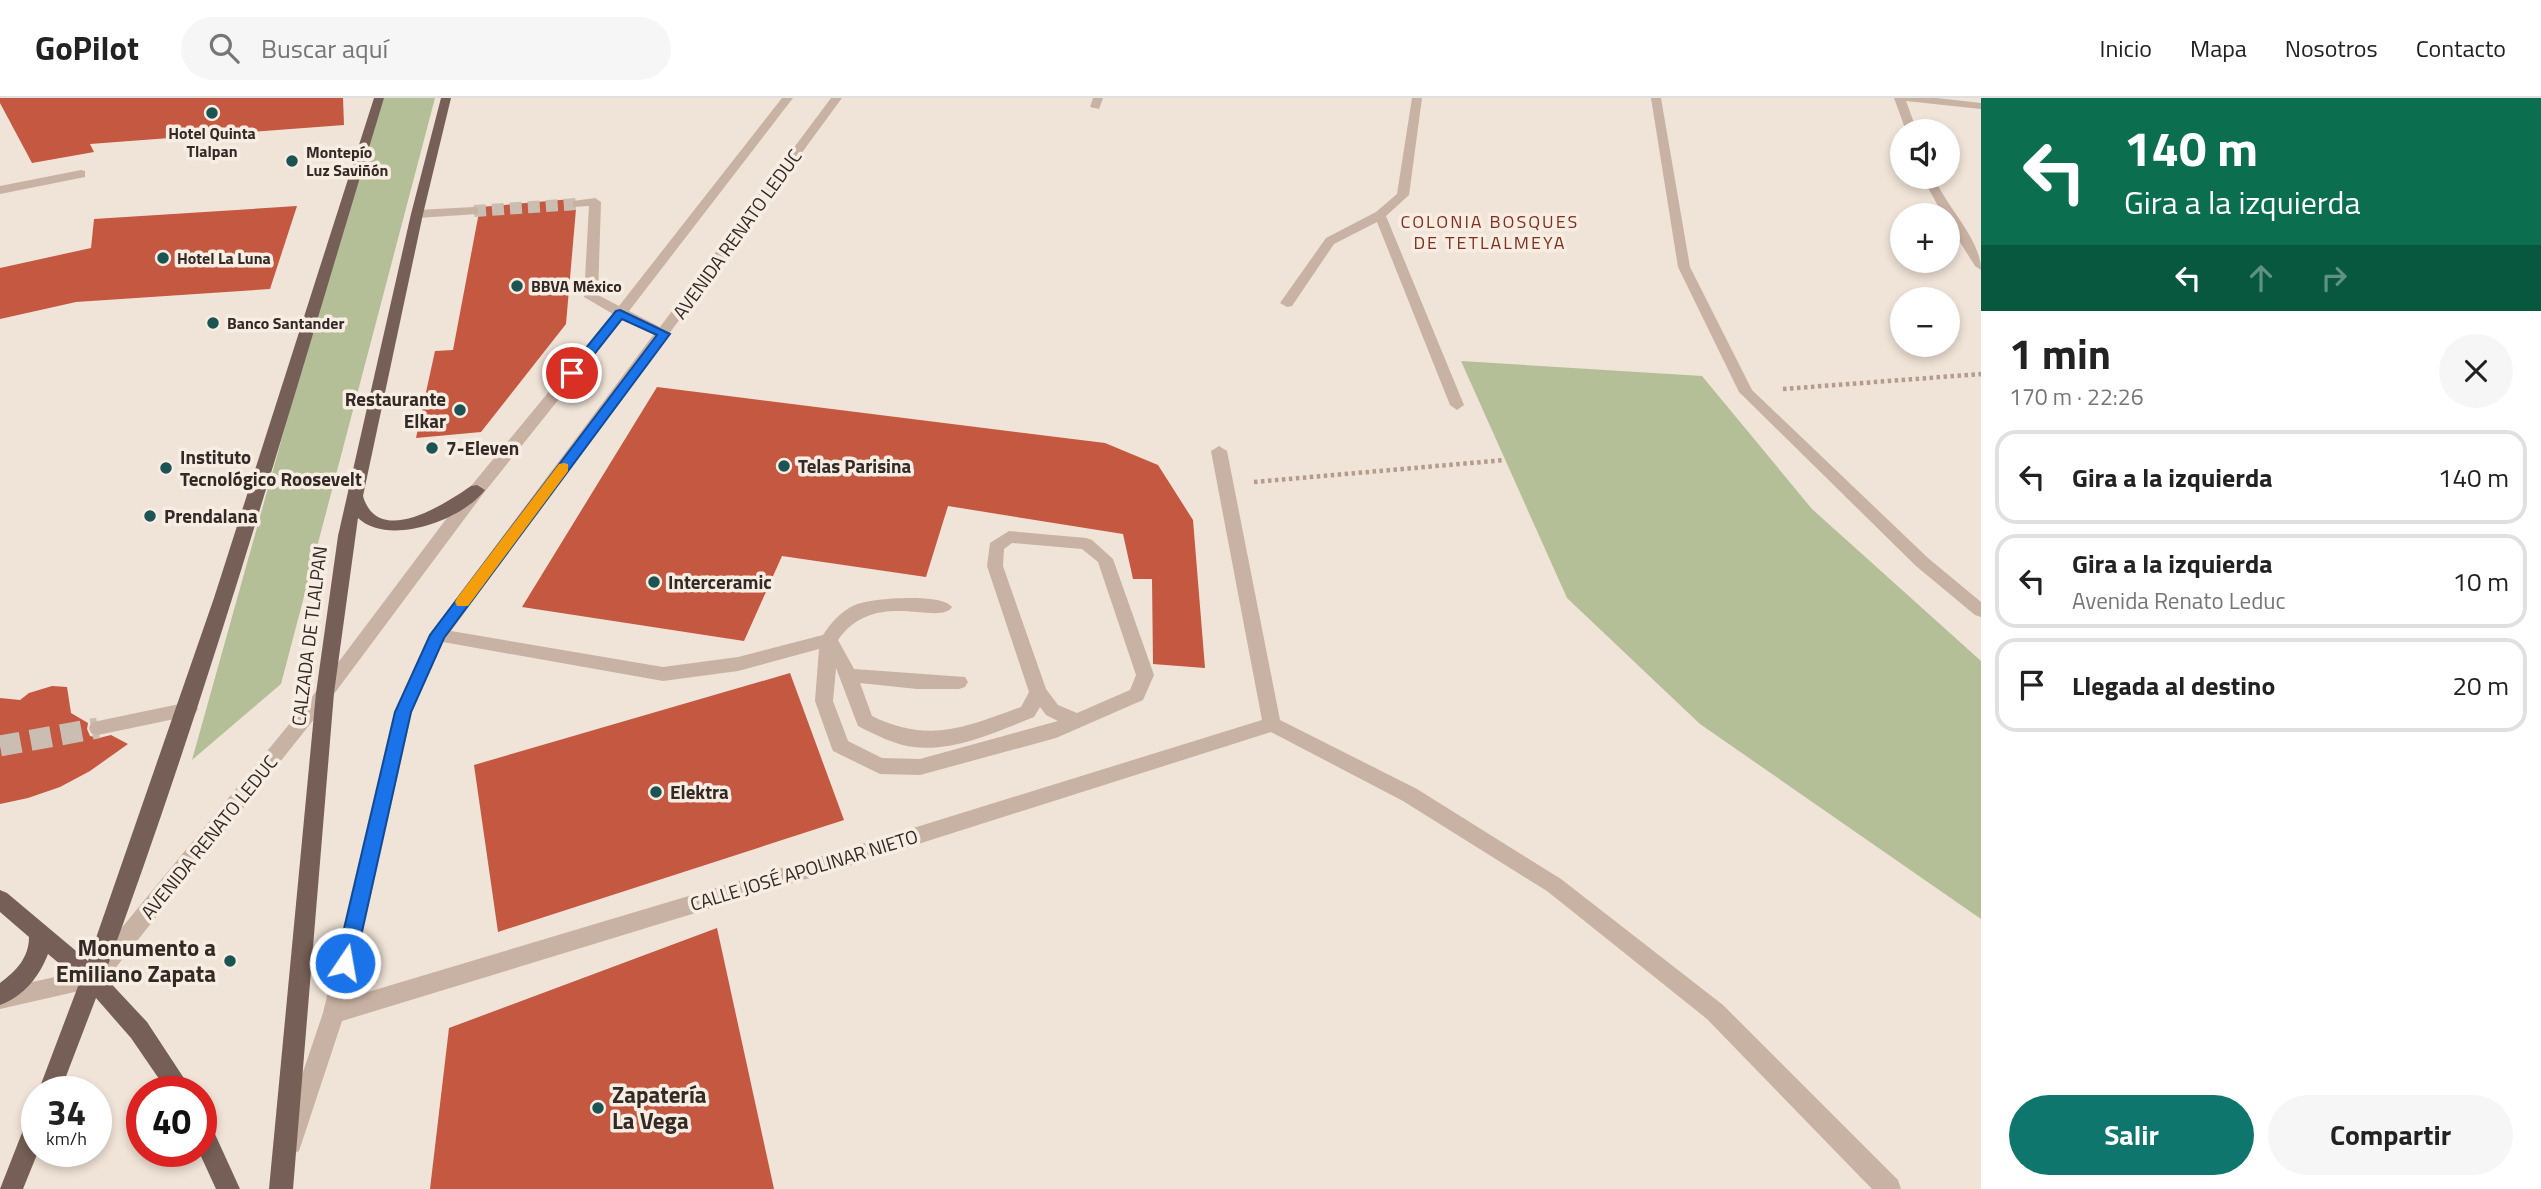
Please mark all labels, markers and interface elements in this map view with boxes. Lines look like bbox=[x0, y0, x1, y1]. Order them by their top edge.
search box bbox=[181, 17, 671, 80]
text: GoPilot bbox=[35, 23, 139, 73]
icon: search bbox=[205, 29, 243, 67]
text: Buscar aquí bbox=[261, 29, 388, 68]
text: Inicio bbox=[2100, 30, 2152, 66]
text: Mapa bbox=[2190, 30, 2247, 66]
text: Nosotros bbox=[2285, 30, 2378, 66]
text: Contacto bbox=[2416, 30, 2506, 66]
marker: Hotel Quinta Tlalpan bbox=[204, 105, 220, 121]
text: 140 m bbox=[2124, 110, 2258, 185]
map controls bbox=[1890, 119, 1960, 357]
button: sound bbox=[1890, 119, 1960, 189]
place label: Hotel Quinta Tlalpan bbox=[168, 121, 256, 163]
icon: left bbox=[2009, 126, 2100, 217]
place label: Montepío Luz Saviñón bbox=[306, 140, 388, 182]
street label: AVENIDA RENATO LEDUC bbox=[665, 143, 808, 325]
marker: Montepío Luz Saviñón bbox=[284, 153, 300, 169]
text: Gira a la izquierda bbox=[2124, 178, 2360, 226]
button: + bbox=[1890, 203, 1960, 273]
district label: COLONIA BOSQUES DE TETLALMEYA bbox=[1401, 208, 1579, 256]
place label: Hotel La Luna bbox=[177, 246, 271, 270]
marker: Hotel La Luna bbox=[155, 250, 171, 266]
icon: left bbox=[2169, 259, 2207, 297]
icon: ahead bbox=[2242, 259, 2280, 297]
icon: right bbox=[2315, 259, 2353, 297]
place label: BBVA México bbox=[531, 274, 622, 298]
marker: BBVA México bbox=[509, 278, 525, 294]
button: − bbox=[1890, 287, 1960, 357]
place label: Banco Santander bbox=[227, 311, 344, 335]
marker: Banco Santander bbox=[205, 315, 221, 331]
text: 1 min bbox=[2009, 321, 2111, 385]
button: close bbox=[2439, 334, 2513, 408]
pin bbox=[542, 343, 602, 403]
icon: arrive bbox=[553, 354, 591, 392]
text: 170 m · 22:26 bbox=[2009, 379, 2144, 414]
place label: Restaurante Elkar bbox=[345, 384, 446, 435]
marker: Restaurante Elkar bbox=[452, 402, 468, 418]
place label: 7-Eleven bbox=[446, 433, 519, 462]
marker: 7-Eleven bbox=[424, 440, 440, 456]
place label: Instituto Tecnológico Roosevelt bbox=[180, 442, 362, 493]
place label: Telas Parisina bbox=[798, 451, 912, 480]
marker: Telas Parisina bbox=[776, 458, 792, 474]
icon: left bbox=[2013, 458, 2051, 496]
text: Gira a la izquierda bbox=[2072, 458, 2273, 497]
text: 140 m bbox=[2438, 458, 2509, 497]
marker: Instituto Tecnológico Roosevelt bbox=[158, 460, 174, 476]
place label: Prendalana bbox=[164, 501, 258, 530]
marker: Prendalana bbox=[142, 508, 158, 524]
street label: CALZADA DE TLALPAN bbox=[283, 544, 334, 728]
text: Gira a la izquierda bbox=[2072, 544, 2273, 583]
icon: left bbox=[2013, 562, 2051, 600]
text: 10 m bbox=[2452, 562, 2509, 601]
place label: Interceramic bbox=[668, 567, 772, 596]
marker: Interceramic bbox=[646, 574, 662, 590]
text: Avenida Renato Leduc bbox=[2072, 583, 2286, 618]
icon: arrive bbox=[2013, 666, 2051, 704]
text: Llegada al destino bbox=[2072, 666, 2275, 705]
text: 20 m bbox=[2452, 666, 2509, 705]
street label: AVENIDA RENATO LEDUC bbox=[133, 748, 284, 925]
place label: Elektra bbox=[670, 777, 729, 806]
marker: Elektra bbox=[648, 784, 664, 800]
street label: CALLE JOSÉ APOLINAR NIETO bbox=[686, 821, 921, 918]
position arrow bbox=[308, 926, 382, 1000]
place label: Monumento a Emiliano Zapata bbox=[56, 930, 216, 991]
marker: Monumento a Emiliano Zapata bbox=[222, 953, 238, 969]
speed limit sign: 40 bbox=[126, 1076, 217, 1167]
place label: Zapatería La Vega bbox=[612, 1077, 707, 1138]
text: 34 bbox=[47, 1085, 86, 1139]
button: Salir bbox=[2009, 1095, 2254, 1175]
button: Compartir bbox=[2268, 1095, 2513, 1175]
marker: Zapatería La Vega bbox=[590, 1100, 606, 1116]
text: km/h bbox=[46, 1125, 87, 1152]

